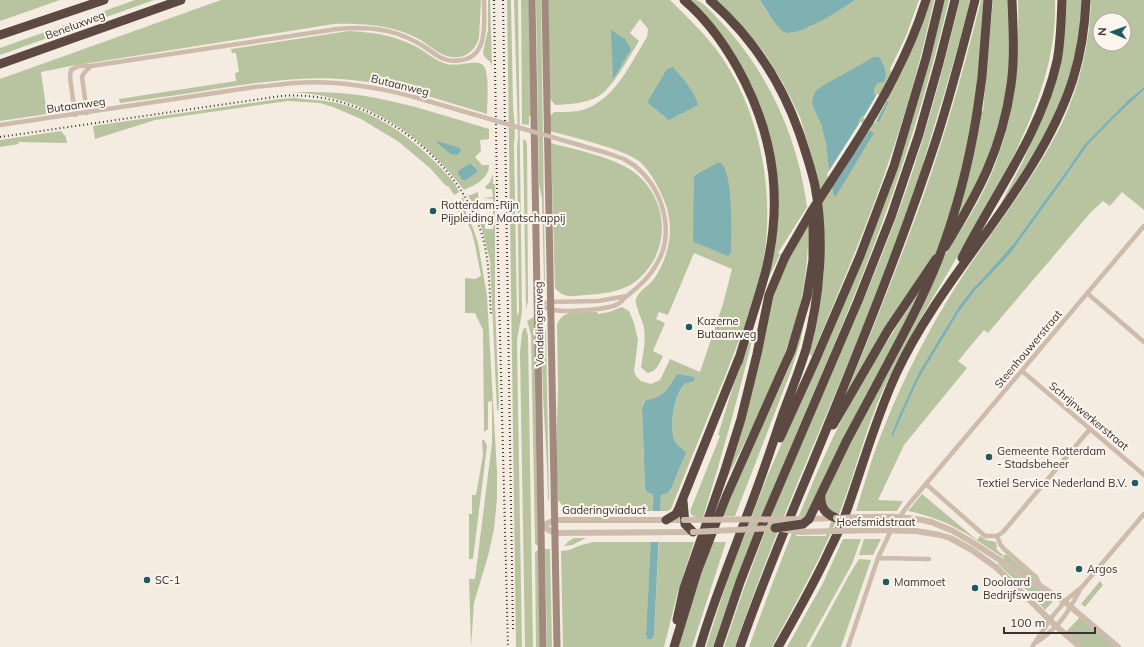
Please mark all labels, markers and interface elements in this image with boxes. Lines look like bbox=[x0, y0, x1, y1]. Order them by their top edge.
street label: Beneluxweg bbox=[43, 8, 107, 42]
north arrow bbox=[1092, 12, 1132, 52]
text: N bbox=[1095, 27, 1109, 36]
street label: Butaanweg bbox=[370, 71, 430, 99]
street label: Butaanweg bbox=[46, 94, 106, 116]
place label: Rotterdam-Rijn Pijpleiding Maatschappij bbox=[441, 198, 565, 225]
marker: Rotterdam-Rijn Pijpleiding Maatschappij bbox=[428, 206, 438, 216]
street label: Vondelingenweg bbox=[531, 281, 547, 367]
street label: Steenhouwerstraat bbox=[991, 307, 1065, 391]
place label: Kazerne Butaanweg bbox=[697, 314, 756, 341]
marker: Kazerne Butaanweg bbox=[684, 322, 694, 332]
street label: Schrijnwerkerstraat bbox=[1046, 379, 1132, 453]
place label: Gemeente Rotterdam - Stadsbeheer bbox=[997, 444, 1106, 471]
marker: Gemeente Rotterdam - Stadsbeheer bbox=[984, 452, 994, 462]
place label: Textiel Service Nederland B.V. bbox=[977, 476, 1127, 490]
marker: Textiel Service Nederland B.V. bbox=[1130, 478, 1140, 488]
street label: Gaderingviaduct bbox=[562, 503, 646, 517]
street label: Hoefsmidstraat bbox=[837, 515, 916, 529]
place label: Argos bbox=[1087, 562, 1117, 576]
marker: Argos bbox=[1074, 564, 1084, 574]
place label: SC-1 bbox=[155, 573, 180, 587]
marker: SC-1 bbox=[142, 575, 152, 585]
place label: Mammoet bbox=[894, 575, 946, 589]
place label: Doolaard Bedrijfswagens bbox=[983, 575, 1062, 602]
marker: Mammoet bbox=[881, 577, 891, 587]
marker: Doolaard Bedrijfswagens bbox=[970, 583, 980, 593]
scale bar bbox=[1004, 609, 1095, 635]
text: 100 m bbox=[1010, 615, 1045, 630]

